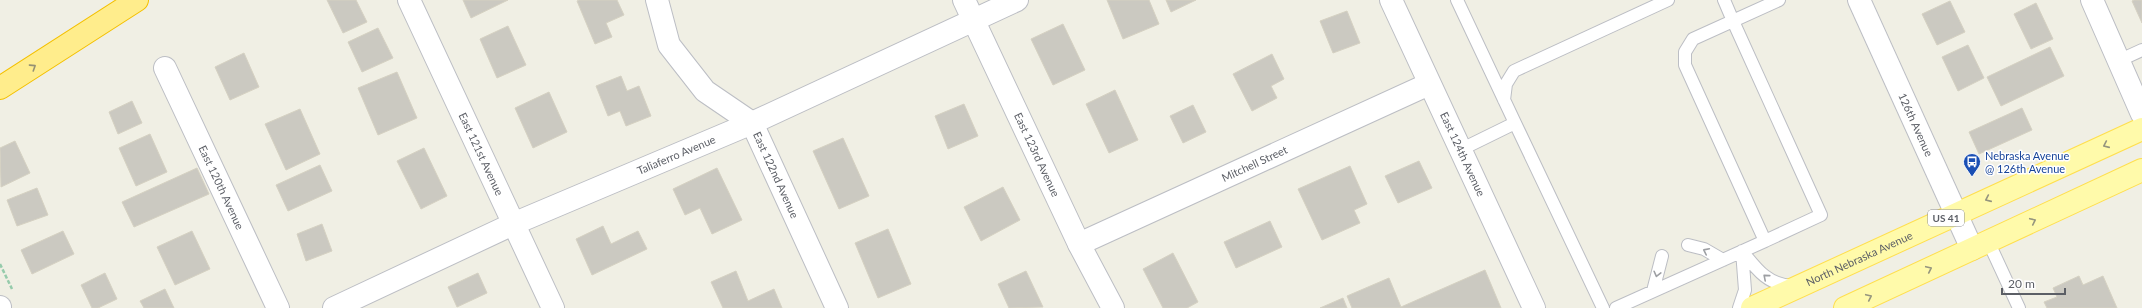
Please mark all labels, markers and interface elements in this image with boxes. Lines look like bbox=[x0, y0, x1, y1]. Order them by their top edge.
one-way arrow bbox=[29, 64, 36, 72]
street label: 126th Avenue bbox=[1896, 91, 1936, 158]
street label: East 121st Avenue bbox=[456, 110, 507, 198]
street label: East 123rd Avenue bbox=[1012, 110, 1063, 199]
street label: East 124th Avenue bbox=[1438, 110, 1488, 198]
street label: East 122nd Avenue bbox=[751, 129, 802, 220]
street label: Taliaferro Avenue bbox=[635, 132, 717, 177]
one-way arrow bbox=[2103, 140, 2111, 148]
street label: East 120th Avenue bbox=[196, 143, 247, 232]
street label: Mitchell Street bbox=[1219, 143, 1289, 184]
place label: Nebraska Avenue @ 126th Avenue bbox=[1985, 149, 2069, 175]
bus stop icon: Nebraska Avenue @ 126th Avenue bbox=[1962, 152, 1982, 177]
one-way arrow bbox=[1985, 194, 1992, 202]
road number: US 41 bbox=[1928, 210, 1964, 226]
one-way arrow bbox=[2028, 218, 2036, 226]
street label: North Nebraska Avenue bbox=[1804, 228, 1915, 288]
one-way arrow bbox=[1703, 248, 1710, 256]
one-way arrow bbox=[1925, 266, 1933, 274]
one-way arrow bbox=[1653, 270, 1662, 277]
scale bar bbox=[2002, 270, 2065, 296]
one-way arrow bbox=[1763, 274, 1771, 281]
text: 20 m bbox=[2008, 276, 2035, 291]
one-way arrow bbox=[1866, 293, 1873, 301]

